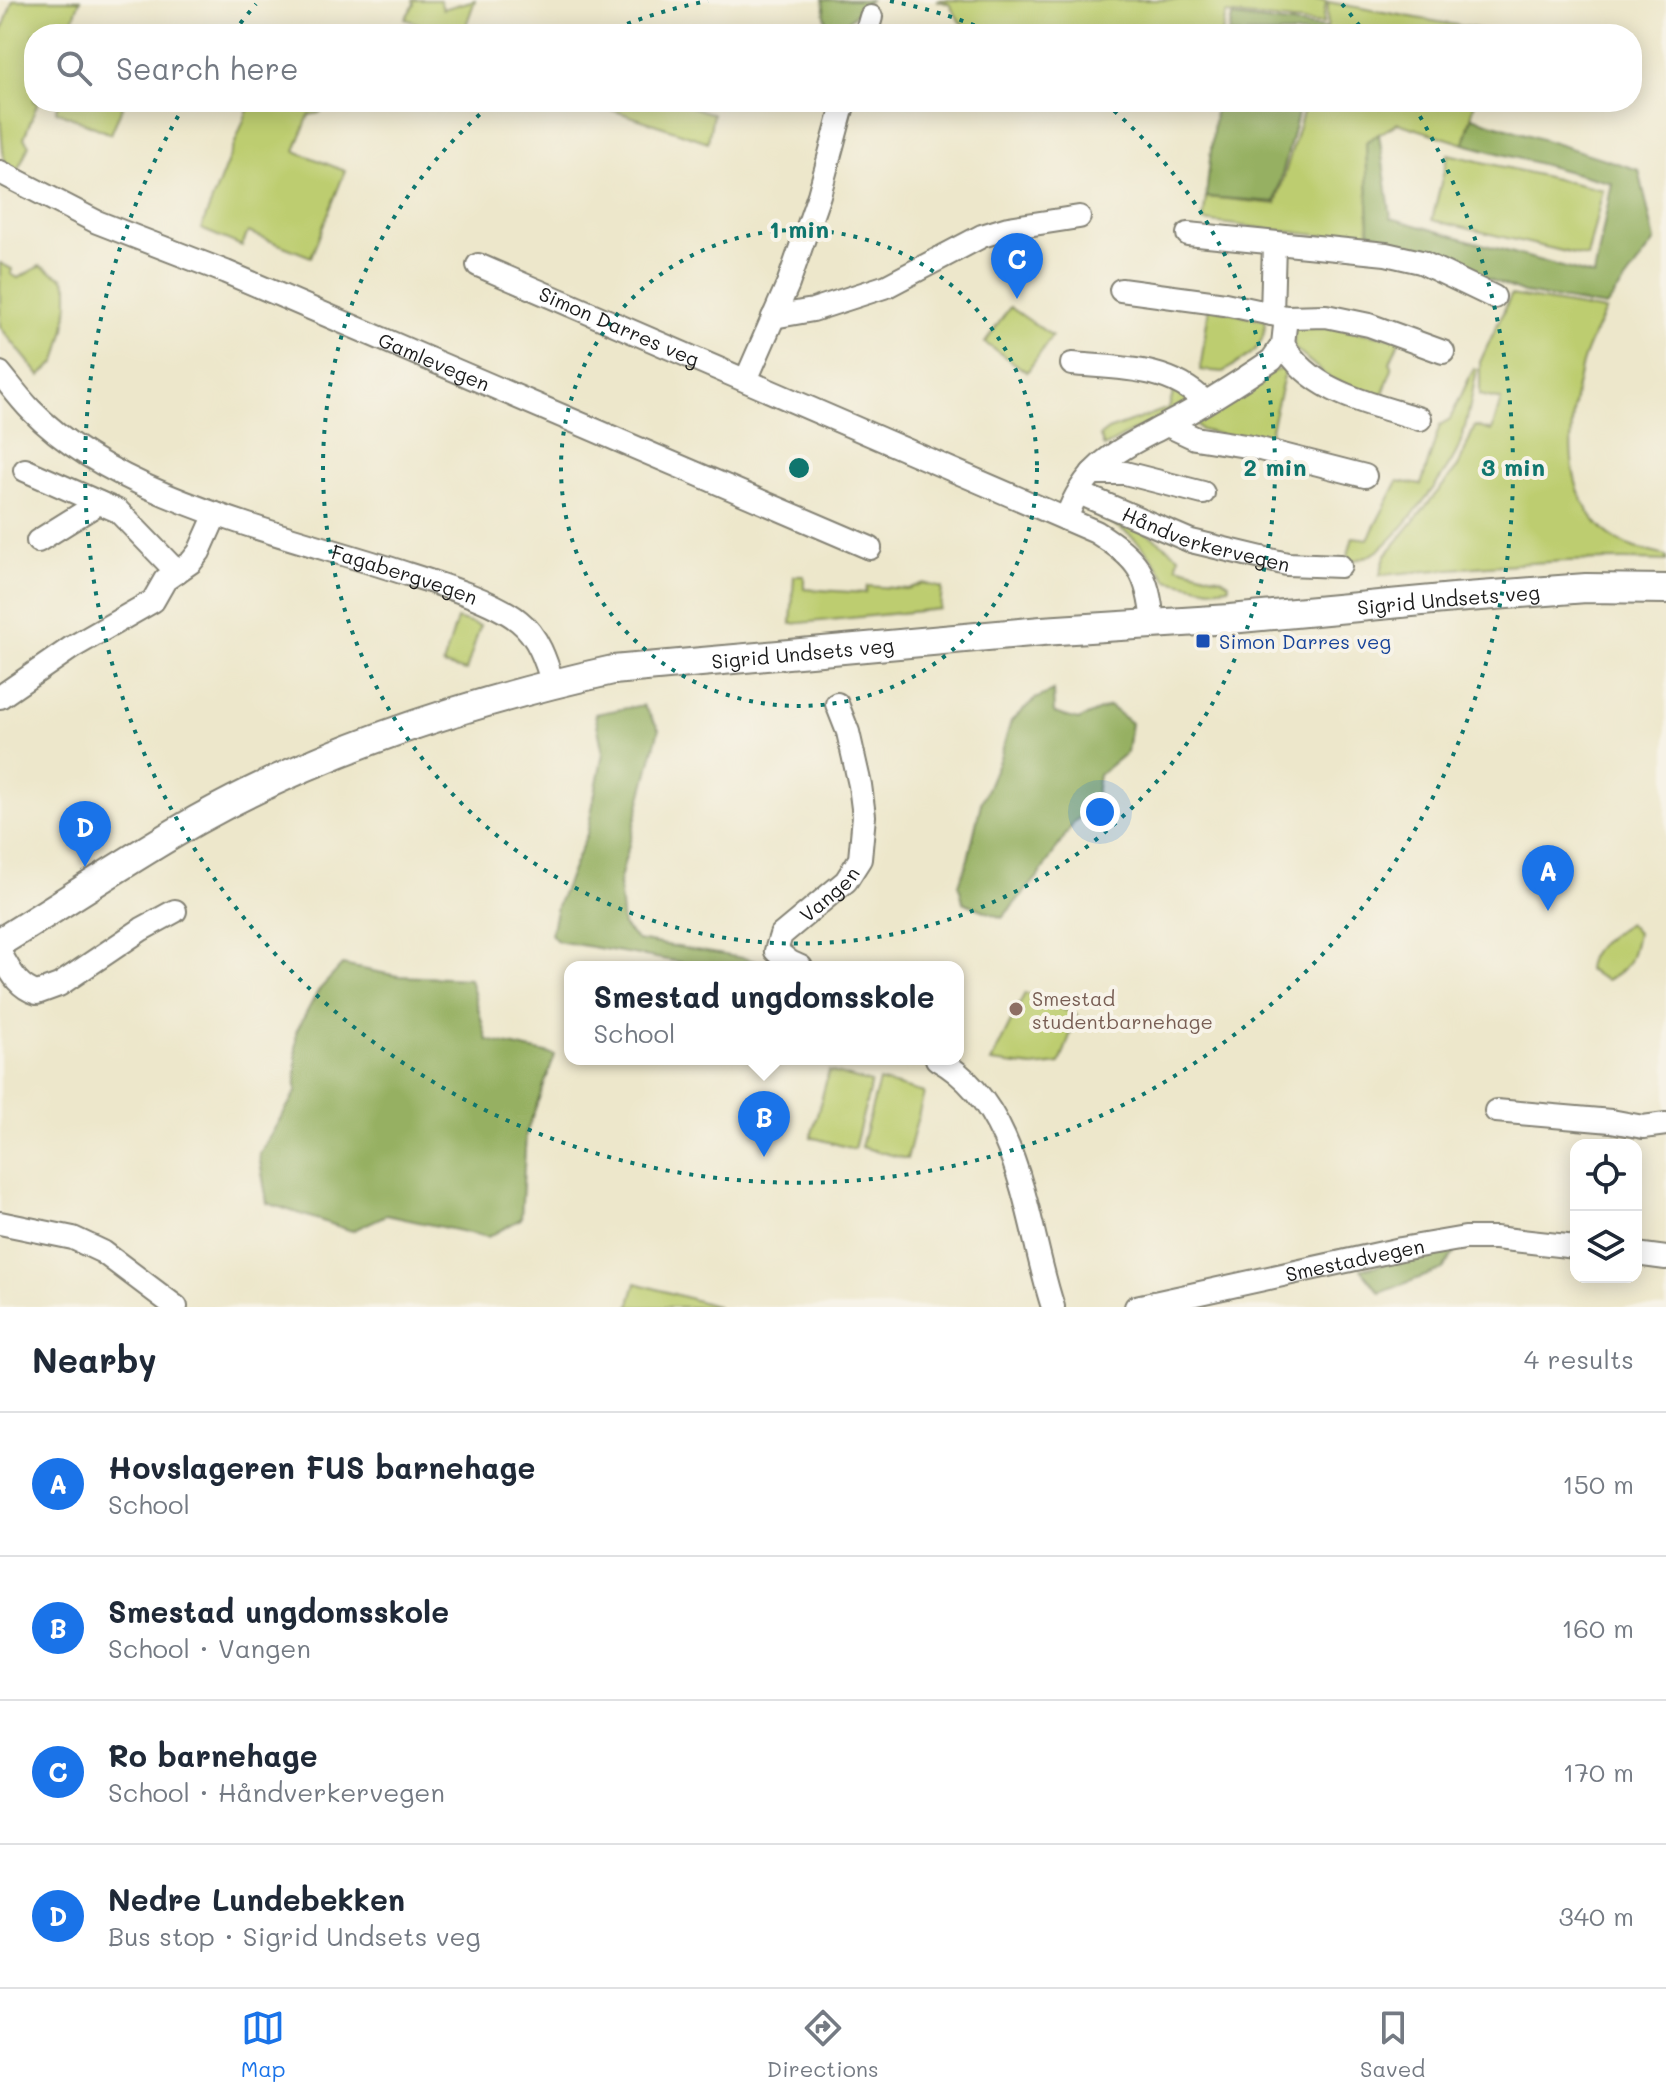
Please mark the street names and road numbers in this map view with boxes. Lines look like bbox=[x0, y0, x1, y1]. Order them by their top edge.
street label: Simon Darres veg bbox=[535, 280, 704, 372]
street label: Gamlevegen bbox=[375, 326, 494, 397]
street label: Håndverkervegen bbox=[1119, 500, 1293, 577]
street label: Fagabergvegen bbox=[328, 538, 482, 610]
street label: Sigrid Undsets veg bbox=[1356, 579, 1541, 620]
street label: Sigrid Undsets veg bbox=[710, 632, 895, 674]
street label: Vangen bbox=[794, 862, 865, 927]
street label: Smestadvegen bbox=[1283, 1232, 1426, 1287]

